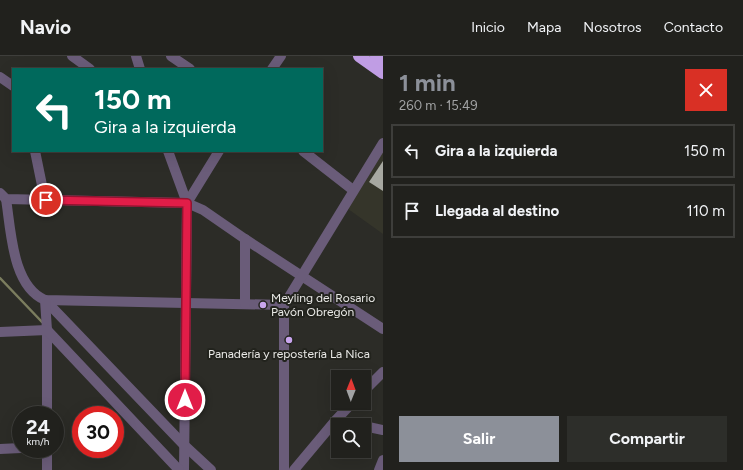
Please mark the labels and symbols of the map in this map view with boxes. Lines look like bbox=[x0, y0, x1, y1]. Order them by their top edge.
pin bbox=[29, 183, 63, 217]
place label: Meyling del Rosario Pavón Obregón bbox=[271, 291, 375, 319]
marker: Meyling del Rosario Pavón Obregón bbox=[258, 300, 268, 310]
marker: Panadería y repostería La Nica bbox=[284, 335, 294, 345]
place label: Panadería y repostería La Nica bbox=[208, 347, 370, 361]
north arrow bbox=[331, 370, 371, 410]
position arrow bbox=[164, 379, 206, 421]
speed limit sign: 30 bbox=[72, 406, 124, 458]

